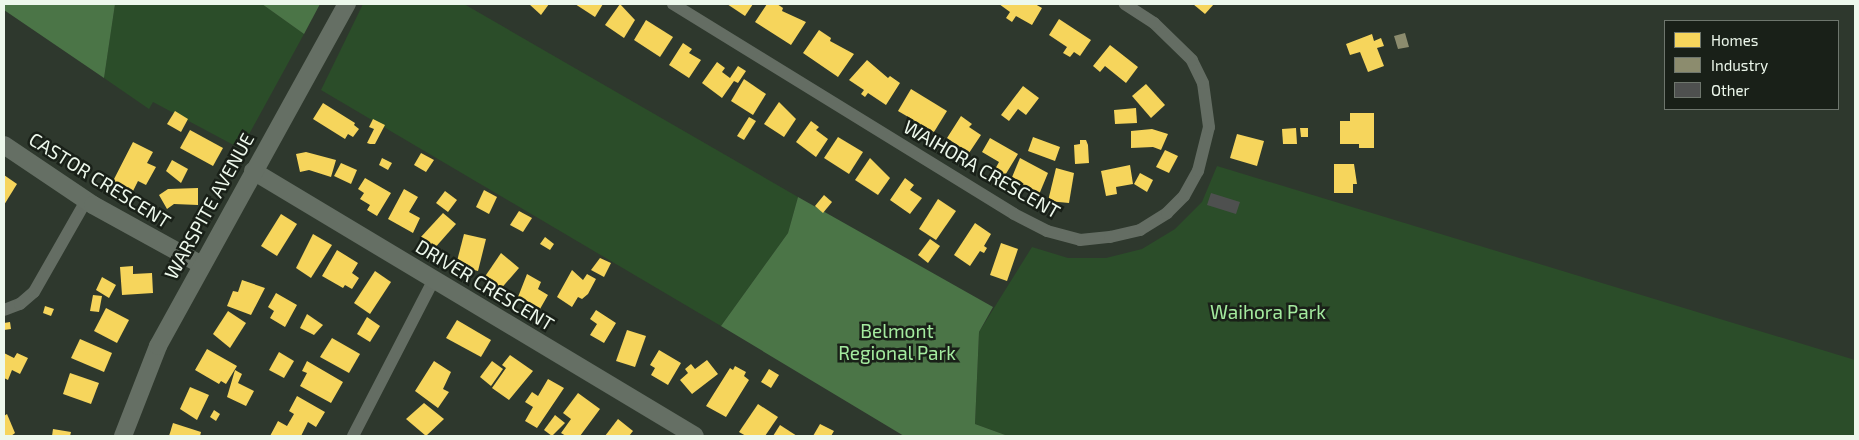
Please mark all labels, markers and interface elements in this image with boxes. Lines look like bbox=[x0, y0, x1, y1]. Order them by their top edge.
legend bbox=[1664, 20, 1839, 110]
text: Homes bbox=[1711, 31, 1758, 49]
text: Industry bbox=[1711, 56, 1768, 74]
text: Other bbox=[1711, 81, 1750, 99]
street label: WAIHORA CRESCENT bbox=[900, 115, 1064, 223]
street label: CASTOR CRESCENT bbox=[25, 127, 175, 233]
street label: WARSPITE AVENUE bbox=[159, 129, 259, 283]
street label: DRIVER CRESCENT bbox=[412, 235, 558, 335]
park label: Waihora Park bbox=[1210, 301, 1326, 323]
park label: Belmont Regional Park bbox=[838, 320, 956, 364]

